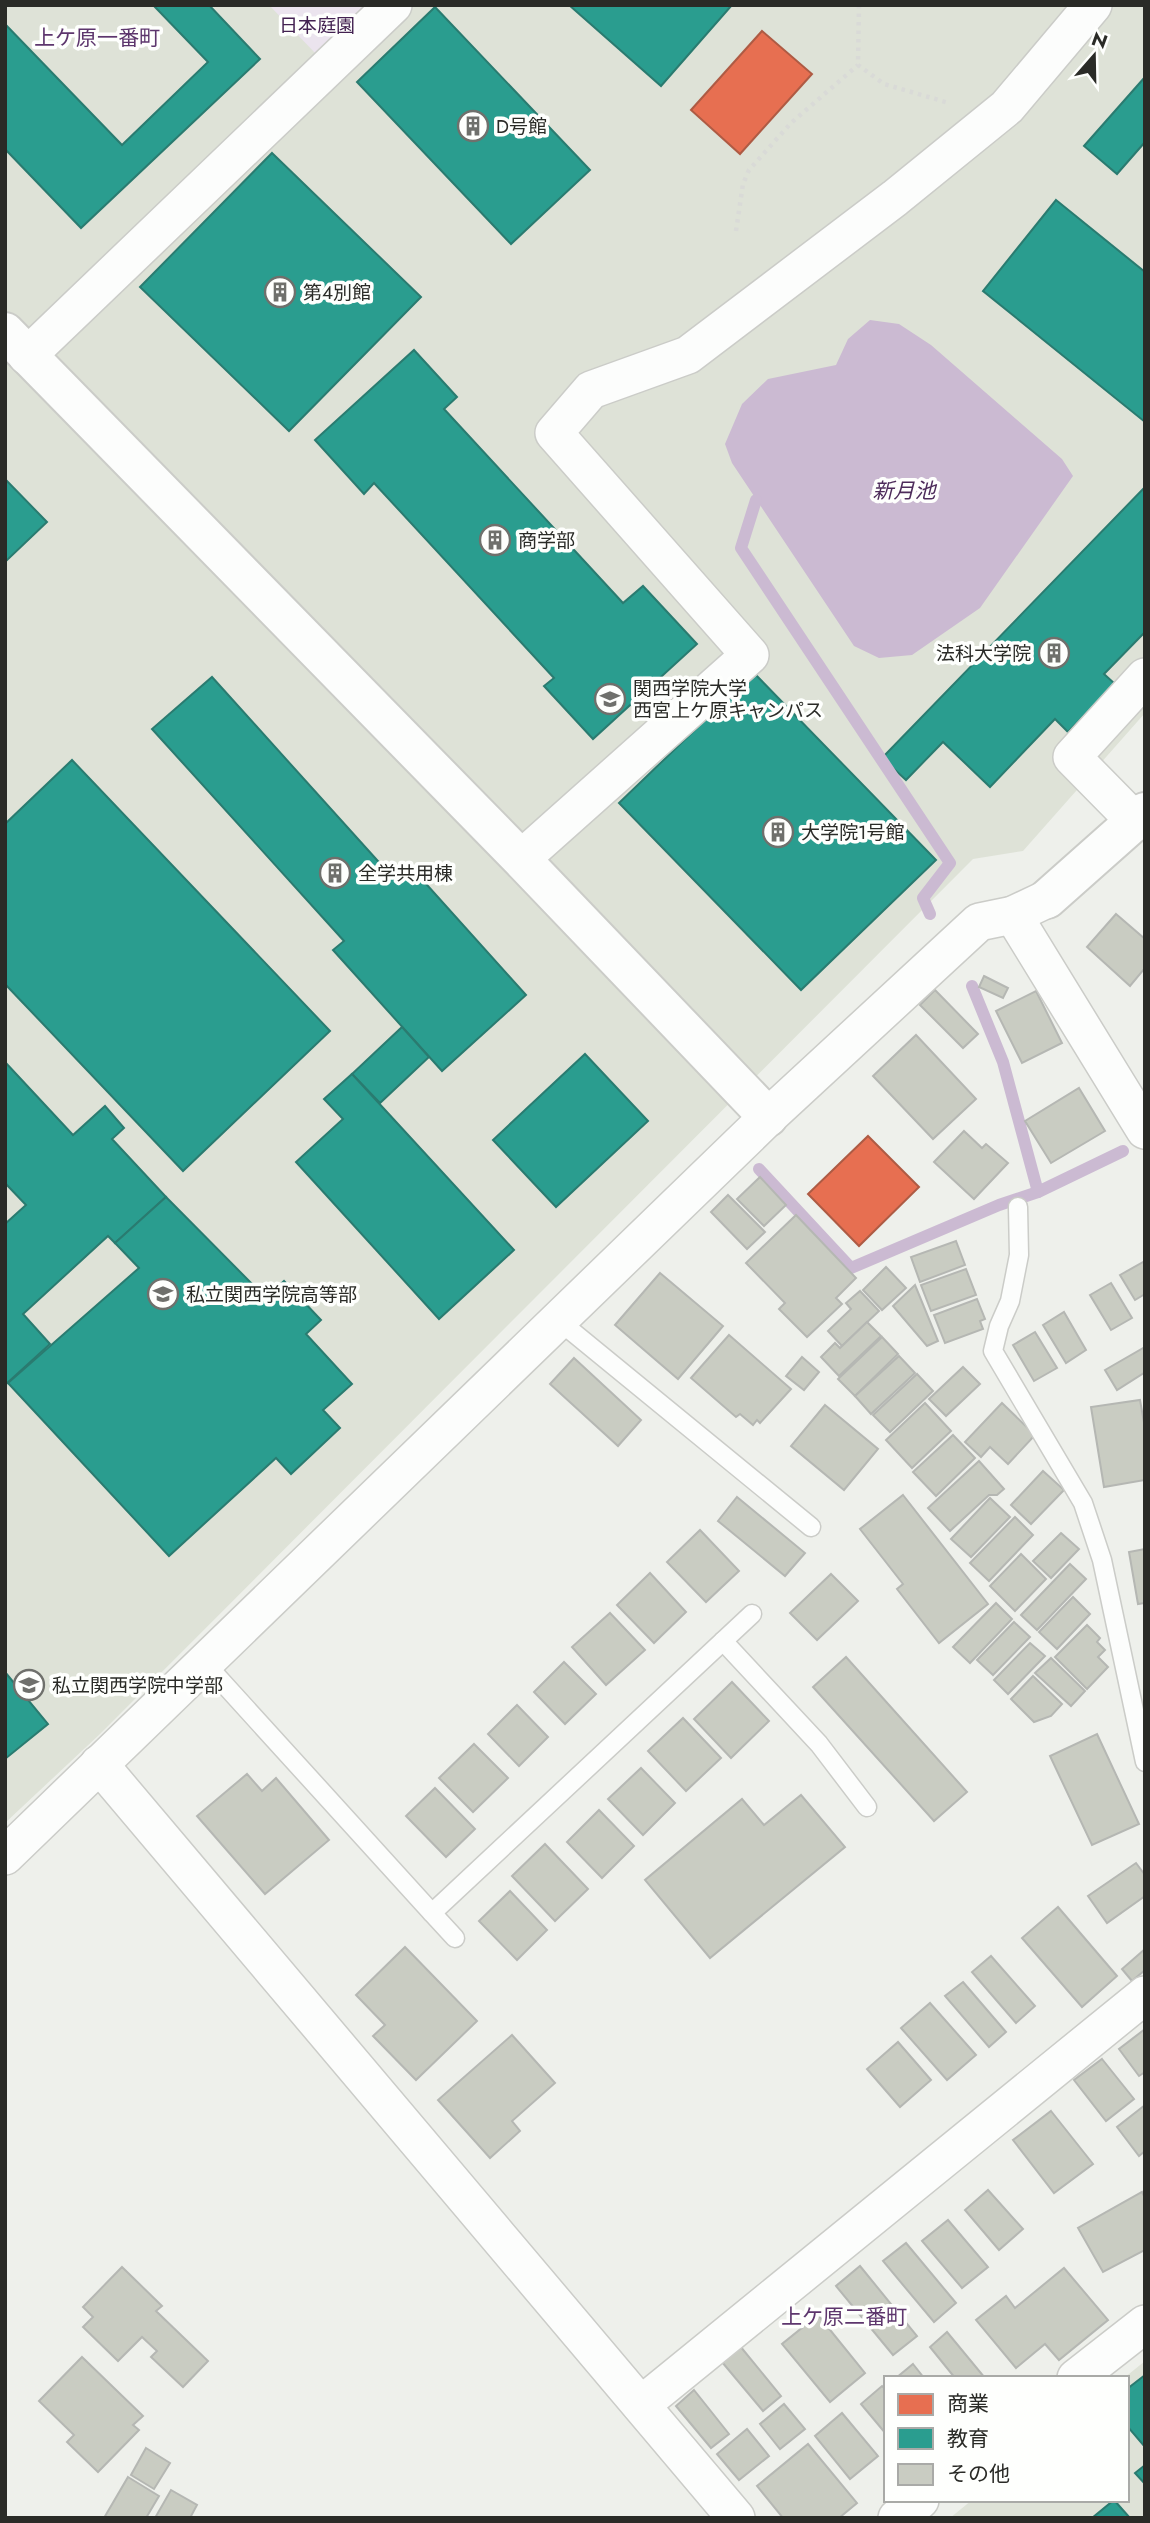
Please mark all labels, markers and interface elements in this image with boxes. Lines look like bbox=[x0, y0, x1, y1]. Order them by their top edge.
park label: 日本庭園 bbox=[279, 12, 355, 39]
north arrow bbox=[1059, 21, 1129, 91]
district label: 上ケ原一番町 bbox=[34, 23, 160, 53]
text: N bbox=[1088, 25, 1111, 56]
building icon: D号館 bbox=[456, 109, 490, 143]
place label: D号館 bbox=[496, 113, 547, 140]
building icon: 第4別館 bbox=[263, 275, 297, 309]
place label: 第4別館 bbox=[303, 279, 371, 306]
water label: 新月池 bbox=[873, 476, 937, 506]
building icon: 商学部 bbox=[478, 523, 512, 557]
place label: 商学部 bbox=[518, 527, 575, 554]
building icon: 法科大学院 bbox=[1037, 636, 1071, 670]
place label: 法科大学院 bbox=[936, 640, 1031, 667]
place label: 関西学院大学 西宮上ケ原キャンパス bbox=[633, 675, 823, 724]
school or university icon: 関西学院大学 西宮上ケ原キャンパス bbox=[593, 682, 627, 716]
building icon: 大学院1号館 bbox=[761, 815, 795, 849]
place label: 大学院1号館 bbox=[801, 819, 905, 846]
building icon: 全学共用棟 bbox=[318, 856, 352, 890]
place label: 全学共用棟 bbox=[358, 860, 453, 887]
school or university icon: 私立関西学院高等部 bbox=[146, 1277, 180, 1311]
place label: 私立関西学院高等部 bbox=[186, 1281, 357, 1308]
school or university icon: 私立関西学院中学部 bbox=[12, 1668, 46, 1702]
place label: 私立関西学院中学部 bbox=[52, 1672, 223, 1699]
district label: 上ケ原二番町 bbox=[781, 2302, 907, 2332]
legend bbox=[884, 2376, 1129, 2502]
text: 商業 bbox=[947, 2389, 989, 2419]
text: 教育 bbox=[947, 2424, 989, 2454]
text: その他 bbox=[947, 2459, 1010, 2489]

